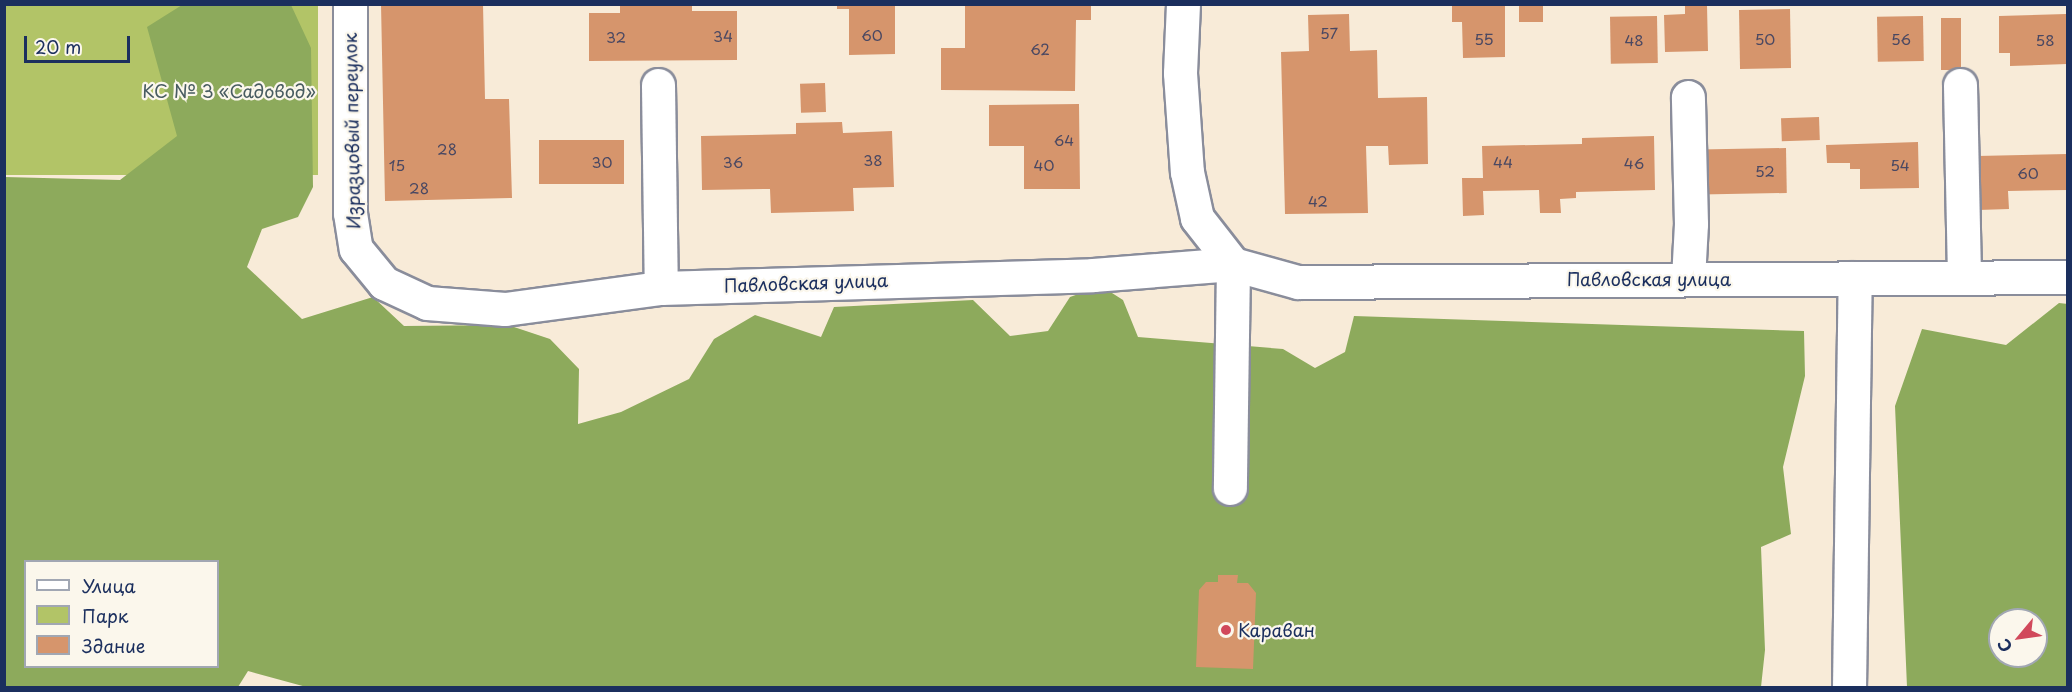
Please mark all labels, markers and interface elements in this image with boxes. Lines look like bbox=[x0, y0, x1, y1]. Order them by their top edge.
scale bar bbox=[27, 24, 134, 62]
house number: 57 bbox=[1320, 24, 1338, 42]
house number: 60 bbox=[861, 26, 883, 44]
house number: 34 bbox=[713, 27, 733, 45]
house number: 32 bbox=[606, 28, 626, 46]
house number: 55 bbox=[1474, 30, 1494, 48]
house number: 50 bbox=[1755, 30, 1775, 48]
house number: 56 bbox=[1891, 30, 1911, 48]
house number: 48 bbox=[1624, 31, 1644, 49]
house number: 58 bbox=[2035, 31, 2055, 49]
text: 20 m bbox=[35, 33, 81, 60]
street label: Изразцовый переулок bbox=[339, 33, 365, 229]
house number: 62 bbox=[1030, 40, 1050, 58]
park label: КС № 3 «Садовод» bbox=[142, 80, 316, 102]
house number: 64 bbox=[1054, 131, 1074, 149]
house number: 28 bbox=[437, 140, 457, 158]
house number: 38 bbox=[863, 151, 883, 169]
house number: 30 bbox=[592, 153, 612, 171]
house number: 36 bbox=[723, 153, 743, 171]
house number: 44 bbox=[1493, 153, 1513, 171]
house number: 46 bbox=[1624, 154, 1644, 172]
house number: 15 bbox=[389, 156, 405, 174]
house number: 40 bbox=[1034, 156, 1054, 174]
house number: 54 bbox=[1890, 156, 1910, 174]
house number: 52 bbox=[1755, 162, 1775, 180]
house number: 60 bbox=[2017, 164, 2039, 182]
house number: 28 bbox=[409, 179, 429, 197]
house number: 42 bbox=[1308, 192, 1328, 210]
street label: Павловская улица bbox=[1566, 268, 1732, 290]
street label: Павловская улица bbox=[723, 269, 889, 297]
legend bbox=[24, 560, 219, 668]
text: Улица bbox=[82, 572, 136, 599]
text: Парк bbox=[82, 602, 128, 629]
north arrow bbox=[1988, 608, 2048, 668]
place label: Караван bbox=[1238, 619, 1315, 641]
marker: Караван bbox=[1219, 623, 1233, 637]
text: Здание bbox=[82, 632, 145, 659]
text: С bbox=[1991, 635, 2017, 657]

